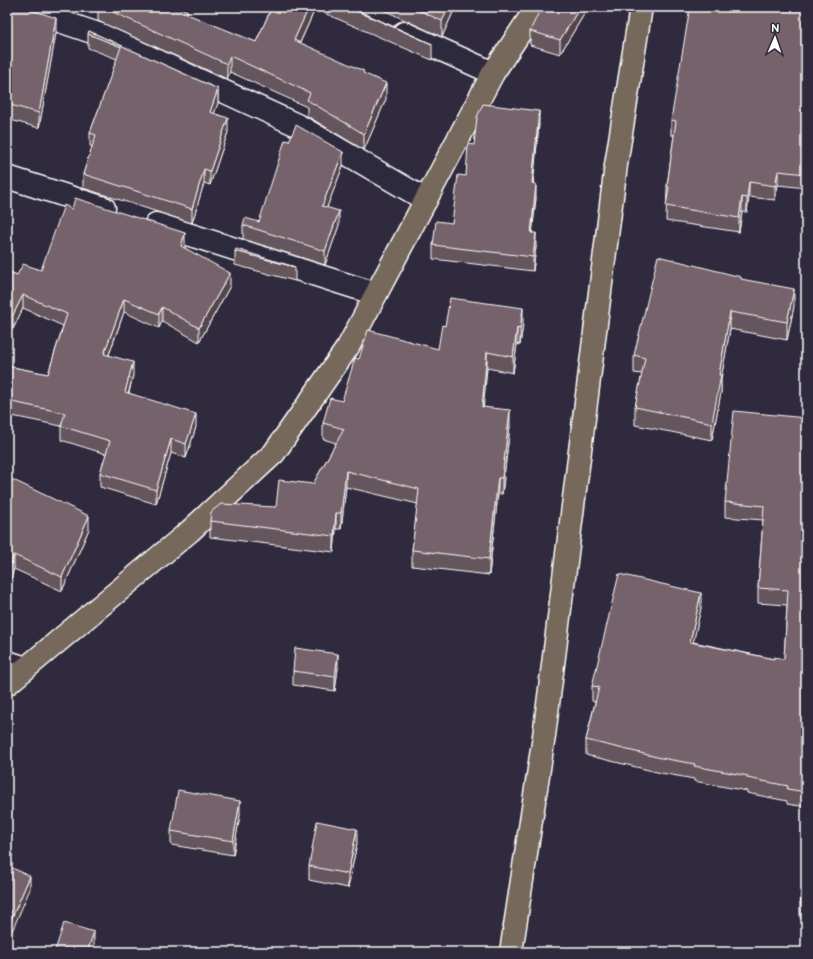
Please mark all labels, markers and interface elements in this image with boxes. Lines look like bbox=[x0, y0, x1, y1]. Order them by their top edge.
north arrow bbox=[755, 18, 795, 58]
text: N bbox=[771, 22, 780, 35]

